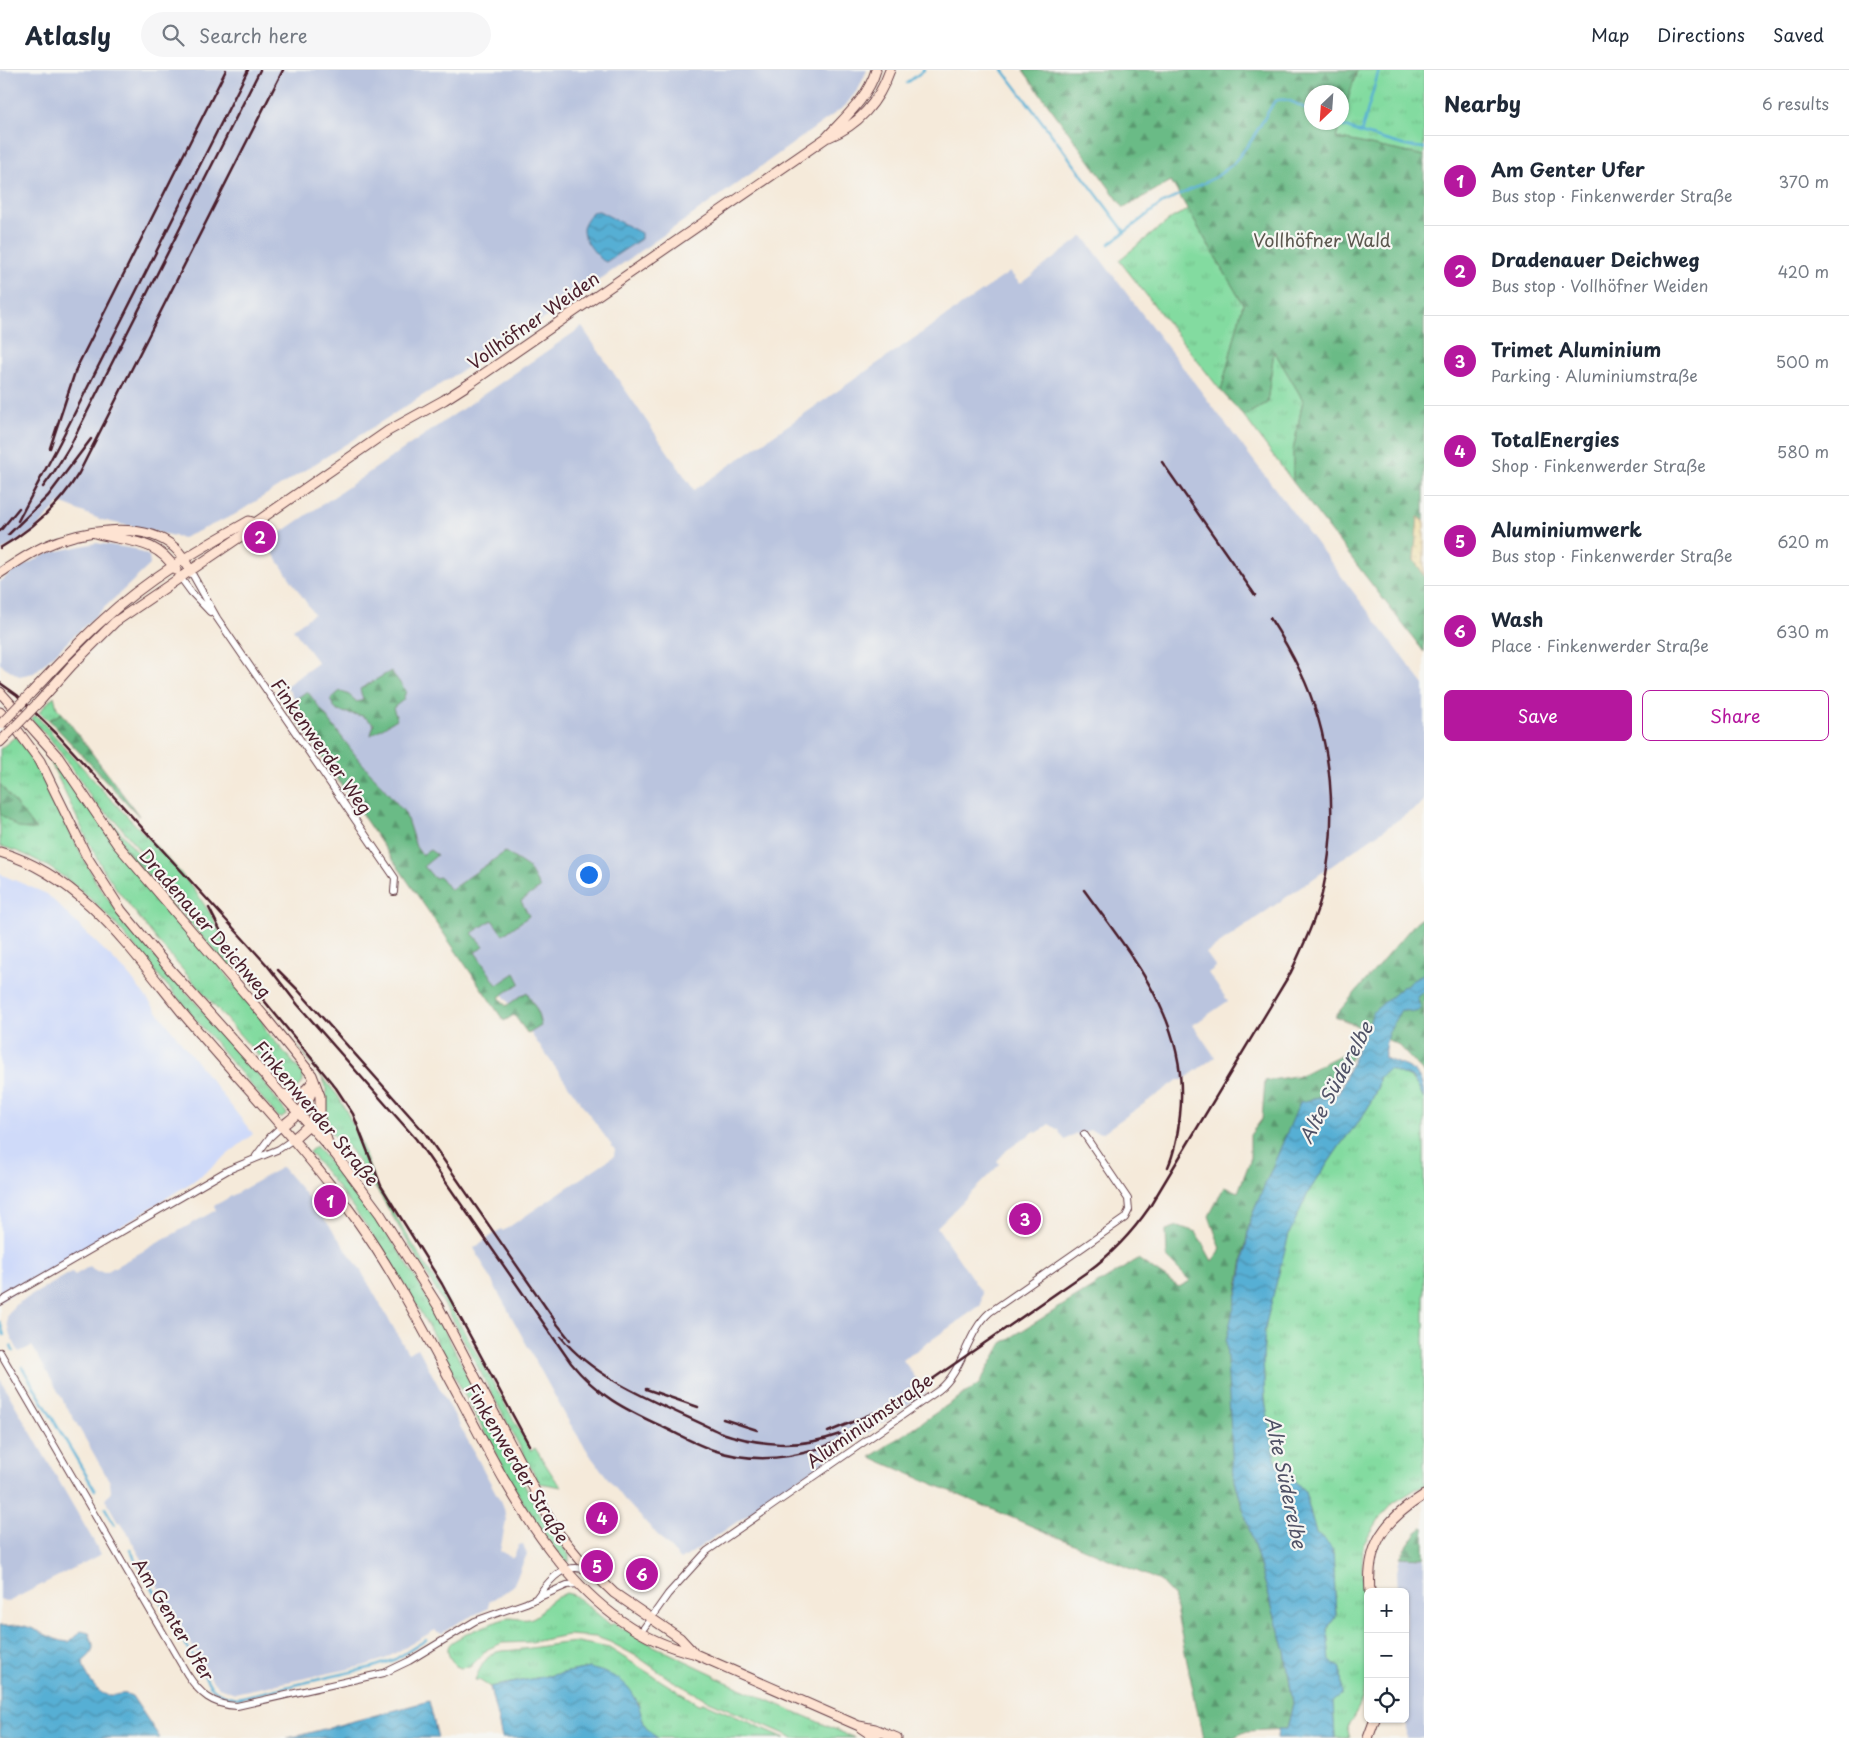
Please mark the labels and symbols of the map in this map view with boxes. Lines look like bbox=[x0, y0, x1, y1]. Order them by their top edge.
north arrow bbox=[1304, 85, 1349, 130]
park label: Vollhöfner Wald bbox=[1253, 226, 1391, 253]
street label: Vollhöfner Weiden bbox=[462, 264, 604, 376]
pin: 2 bbox=[244, 518, 276, 556]
street label: Finkenwerder Weg bbox=[265, 673, 379, 819]
street label: Dradenauer Deichweg bbox=[133, 842, 279, 1004]
your location bbox=[576, 862, 602, 888]
water label: Alte Süderelbe bbox=[1291, 1016, 1379, 1148]
street label: Finkenwerder Straße bbox=[248, 1034, 386, 1192]
pin: 1 bbox=[314, 1182, 346, 1220]
pin: 3 bbox=[1009, 1200, 1041, 1238]
street label: Aluminiumstraße bbox=[800, 1366, 938, 1474]
street label: Finkenwerder Straße bbox=[459, 1378, 577, 1548]
water label: Alte Süderelbe bbox=[1259, 1413, 1315, 1551]
pin: 4 bbox=[586, 1499, 618, 1537]
pin: 5 bbox=[581, 1547, 613, 1585]
street label: Am Genter Ufer bbox=[127, 1552, 222, 1686]
pin: 6 bbox=[626, 1555, 658, 1593]

